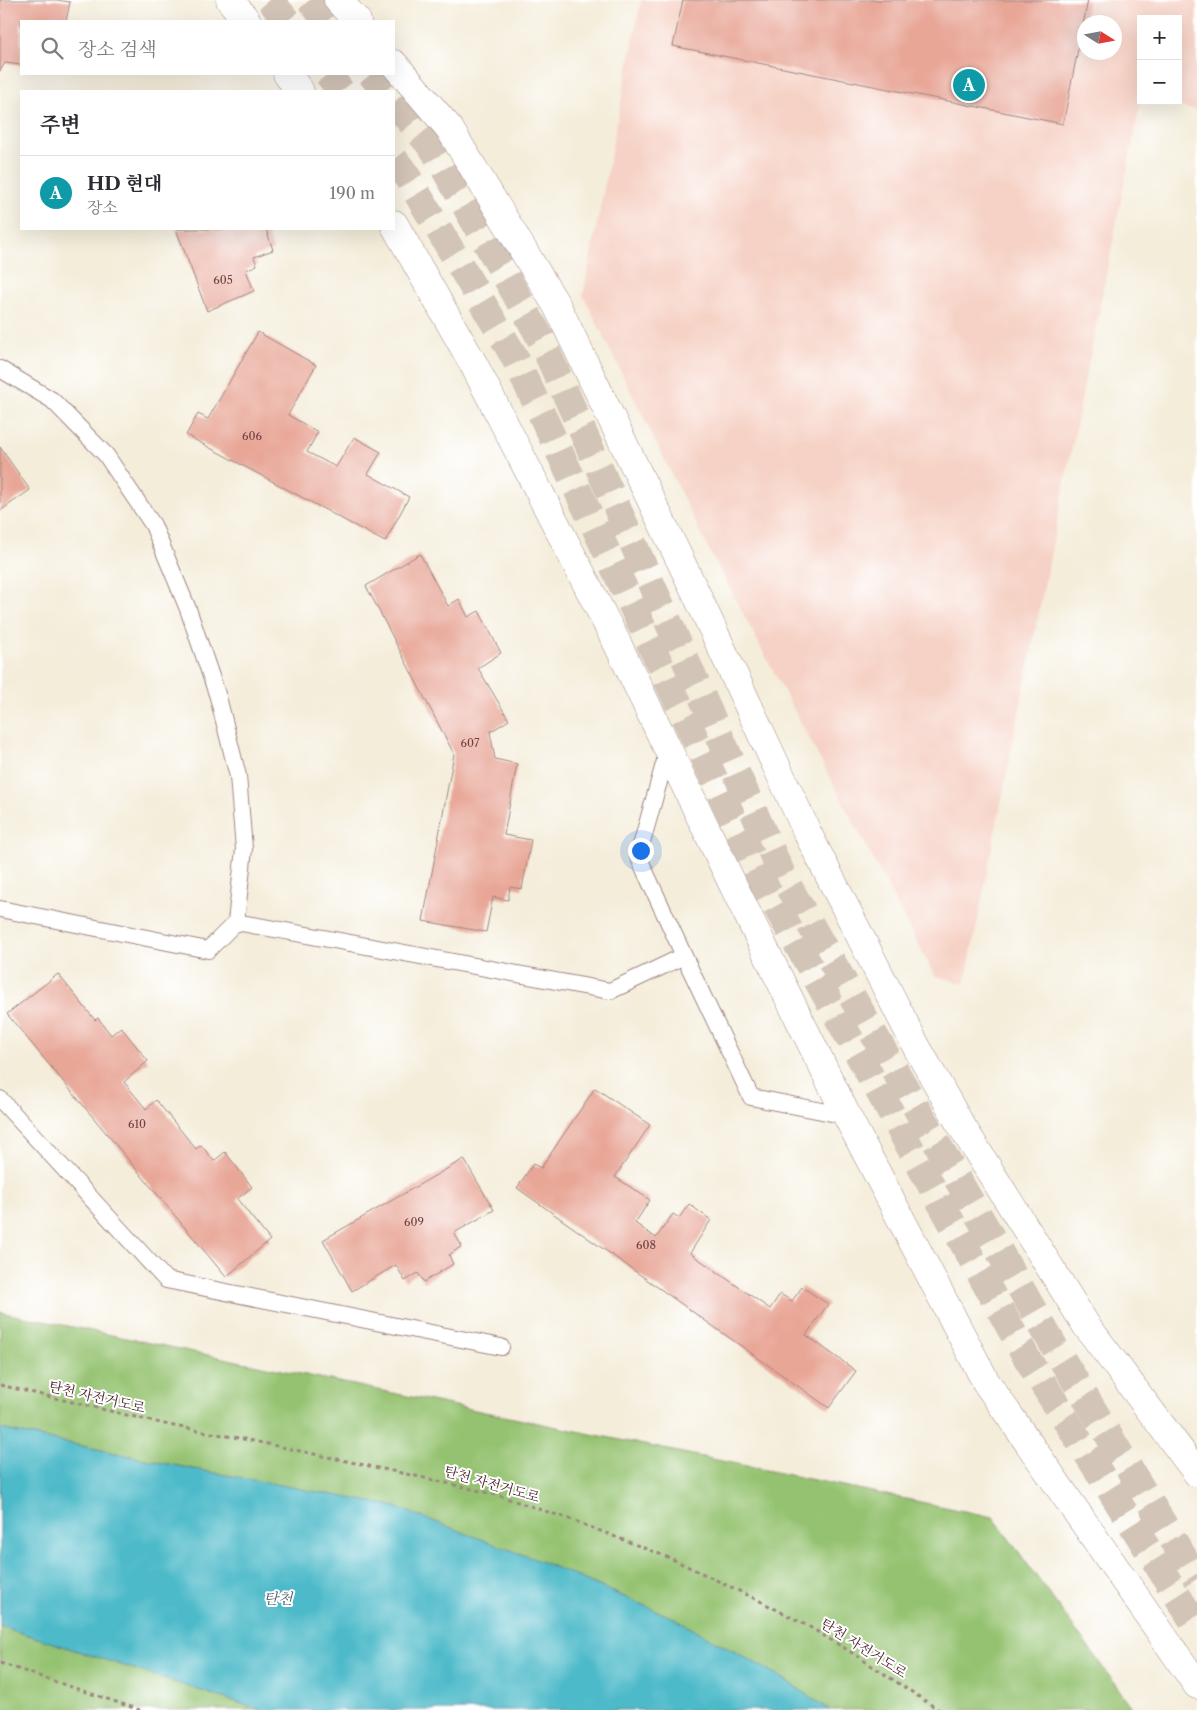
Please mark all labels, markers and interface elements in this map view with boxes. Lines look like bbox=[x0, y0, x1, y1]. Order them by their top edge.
north arrow bbox=[1077, 15, 1122, 60]
map controls bbox=[1137, 15, 1182, 105]
button: + bbox=[1137, 15, 1182, 60]
search box bbox=[20, 20, 395, 75]
icon: search bbox=[38, 34, 66, 62]
text: 장소 검색 bbox=[78, 38, 156, 61]
button: − bbox=[1137, 60, 1182, 105]
pin: A bbox=[953, 66, 985, 104]
text: 주변 bbox=[40, 112, 81, 137]
text: HD 현대 bbox=[87, 172, 162, 195]
text: A bbox=[50, 183, 62, 203]
text: 190 m bbox=[330, 183, 375, 203]
text: 장소 bbox=[87, 197, 118, 217]
house number: 605 bbox=[213, 273, 233, 287]
house number: 606 bbox=[242, 429, 262, 443]
house number: 607 bbox=[461, 736, 480, 750]
your location bbox=[628, 838, 654, 864]
house number: 610 bbox=[128, 1117, 146, 1131]
house number: 609 bbox=[404, 1215, 424, 1229]
house number: 608 bbox=[636, 1238, 656, 1252]
street label: 탄천 자전거도로 bbox=[47, 1377, 147, 1417]
street label: 탄천 자전거도로 bbox=[442, 1462, 542, 1506]
water label: 탄천 bbox=[264, 1589, 294, 1608]
street label: 탄천 자전거도로 bbox=[818, 1614, 911, 1682]

